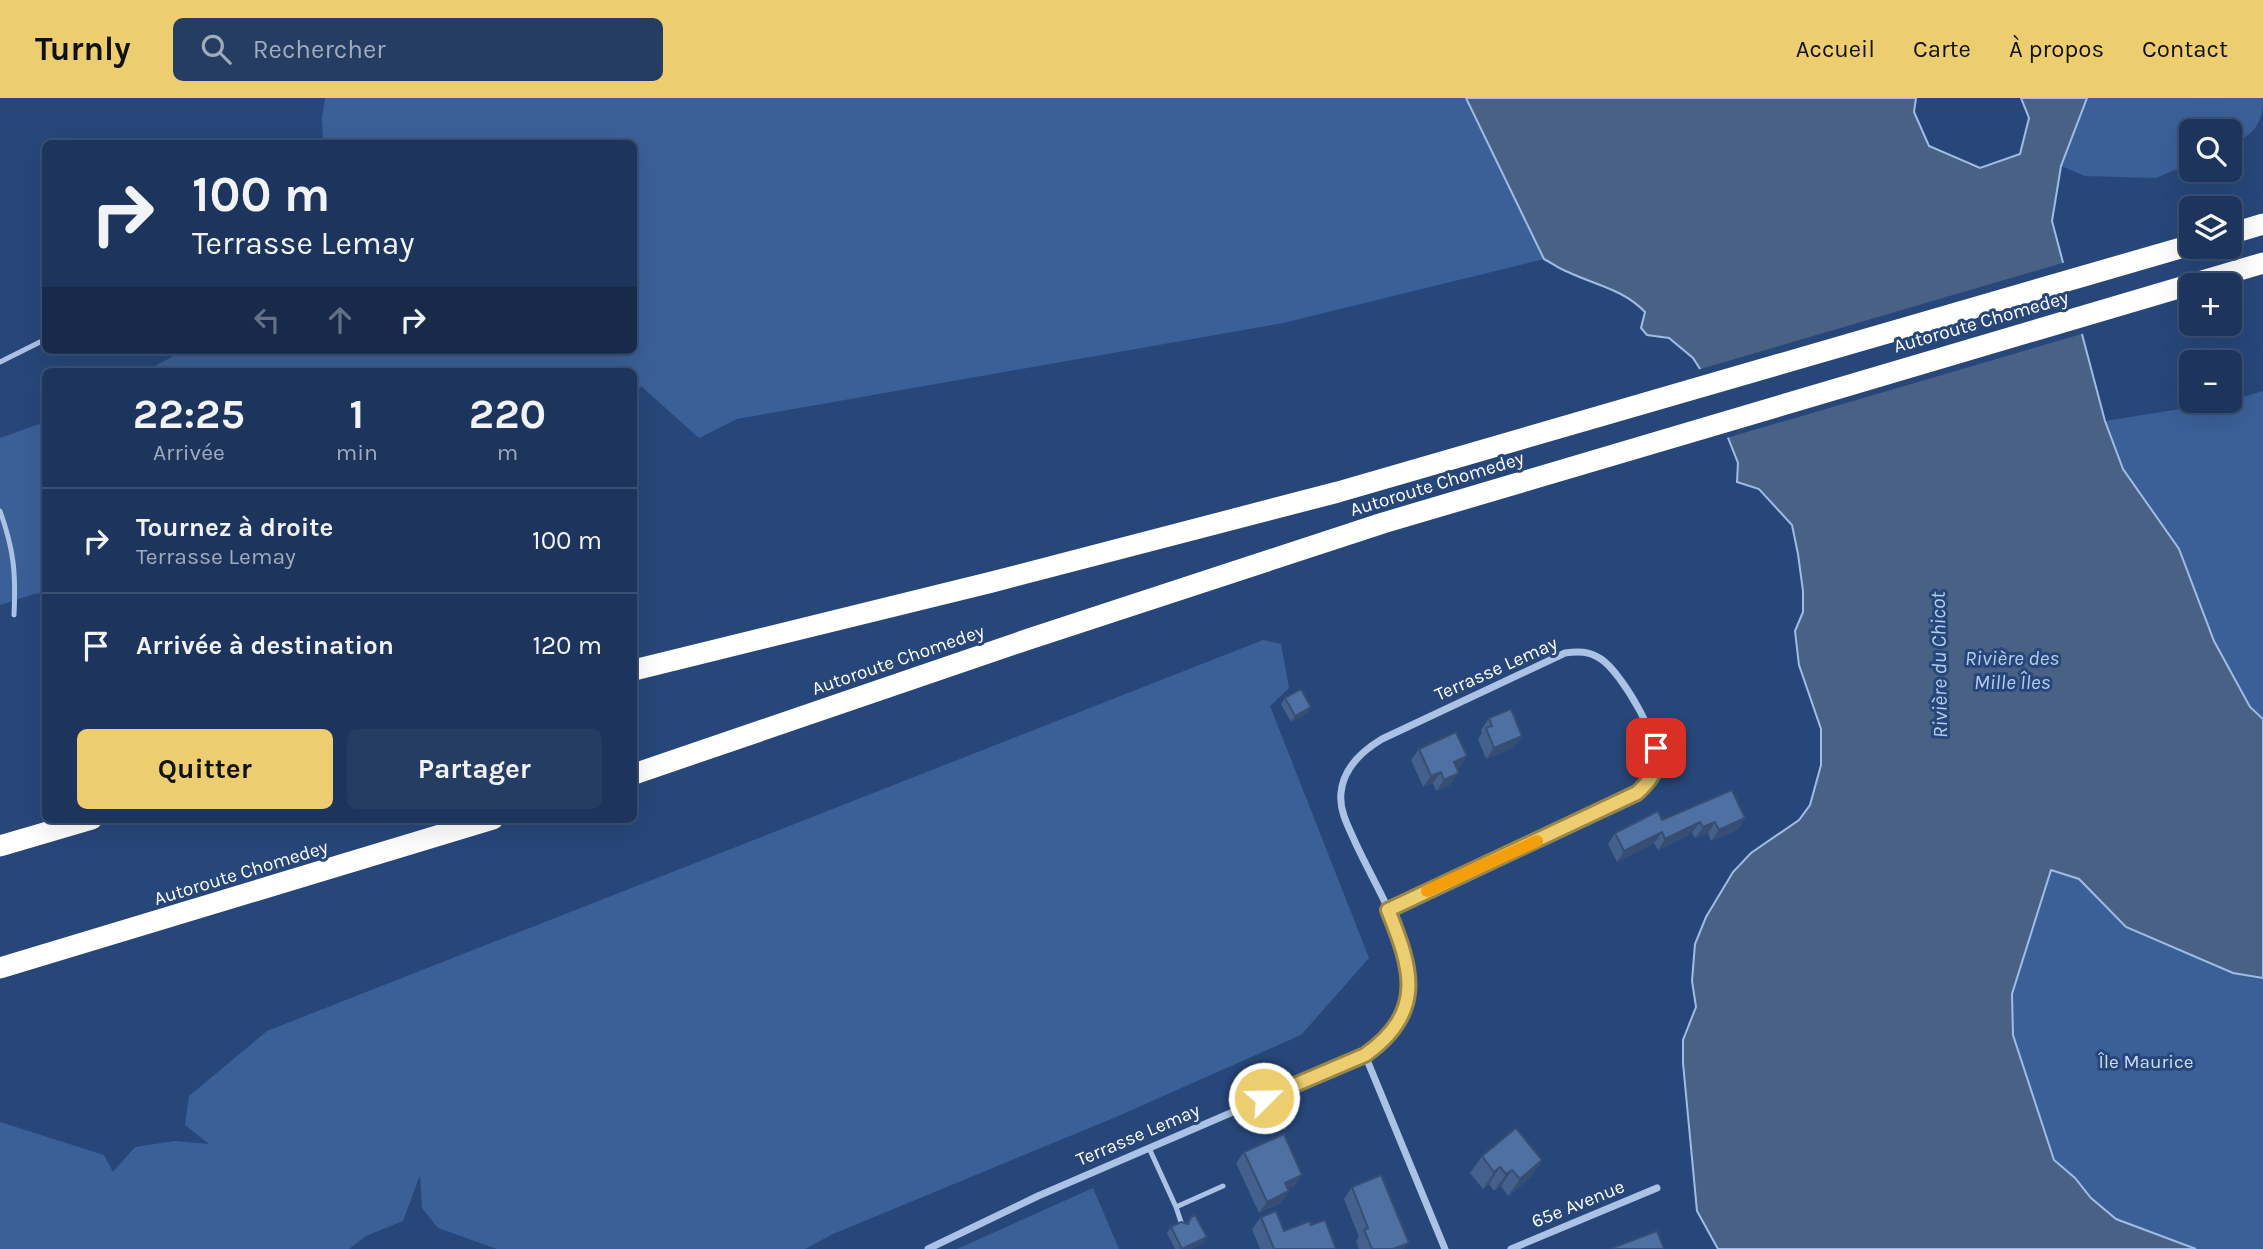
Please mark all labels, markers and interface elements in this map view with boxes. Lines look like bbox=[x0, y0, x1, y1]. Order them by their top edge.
search box bbox=[173, 18, 663, 81]
text: Turnly bbox=[35, 30, 131, 68]
icon: search bbox=[197, 30, 235, 68]
text: Rechercher bbox=[253, 34, 386, 65]
text: Accueil bbox=[1796, 35, 1875, 63]
text: Carte bbox=[1913, 35, 1971, 63]
text: À propos bbox=[2009, 35, 2104, 63]
text: Contact bbox=[2142, 35, 2228, 63]
map controls bbox=[2179, 119, 2242, 413]
button: search bbox=[2179, 119, 2242, 182]
text: 100 m bbox=[192, 166, 330, 223]
icon: right bbox=[77, 168, 168, 259]
button: layers bbox=[2179, 196, 2242, 259]
text: Terrasse Lemay bbox=[192, 225, 414, 262]
button: + bbox=[2179, 273, 2242, 336]
street label: Autoroute Chomedey bbox=[1891, 286, 2071, 358]
icon: left bbox=[248, 301, 286, 339]
icon: ahead bbox=[321, 301, 359, 339]
icon: right bbox=[394, 301, 432, 339]
button: − bbox=[2179, 350, 2242, 413]
text: 22:25 bbox=[133, 389, 245, 439]
text: 1 bbox=[349, 389, 364, 439]
text: 220 bbox=[469, 389, 546, 439]
text: Arrivée bbox=[153, 439, 225, 466]
text: min bbox=[336, 439, 378, 466]
text: m bbox=[497, 439, 518, 466]
street label: Autoroute Chomedey bbox=[1347, 447, 1527, 521]
text: Tournez à droite bbox=[136, 512, 333, 543]
icon: right bbox=[77, 522, 115, 560]
text: 100 m bbox=[532, 525, 602, 556]
text: Terrasse Lemay bbox=[136, 543, 296, 570]
water label: Rivière du Chicot bbox=[1926, 591, 1952, 738]
street label: Autoroute Chomedey bbox=[809, 620, 987, 700]
icon: arrive bbox=[77, 627, 115, 665]
text: Arrivée à destination bbox=[136, 630, 394, 661]
text: 120 m bbox=[532, 630, 602, 661]
street label: Terrasse Lemay bbox=[1431, 632, 1561, 706]
water label: Rivière des Mille Îles bbox=[1965, 646, 2059, 694]
pin bbox=[1626, 718, 1686, 778]
button: Quitter bbox=[77, 729, 333, 809]
button: Partager bbox=[347, 729, 602, 809]
icon: arrive bbox=[1637, 729, 1675, 767]
street label: Autoroute Chomedey bbox=[151, 836, 331, 910]
park label: Île Maurice bbox=[2097, 1051, 2194, 1073]
position arrow bbox=[1227, 1061, 1301, 1135]
street label: Terrasse Lemay bbox=[1073, 1099, 1203, 1171]
street label: 65e Avenue bbox=[1528, 1175, 1628, 1233]

